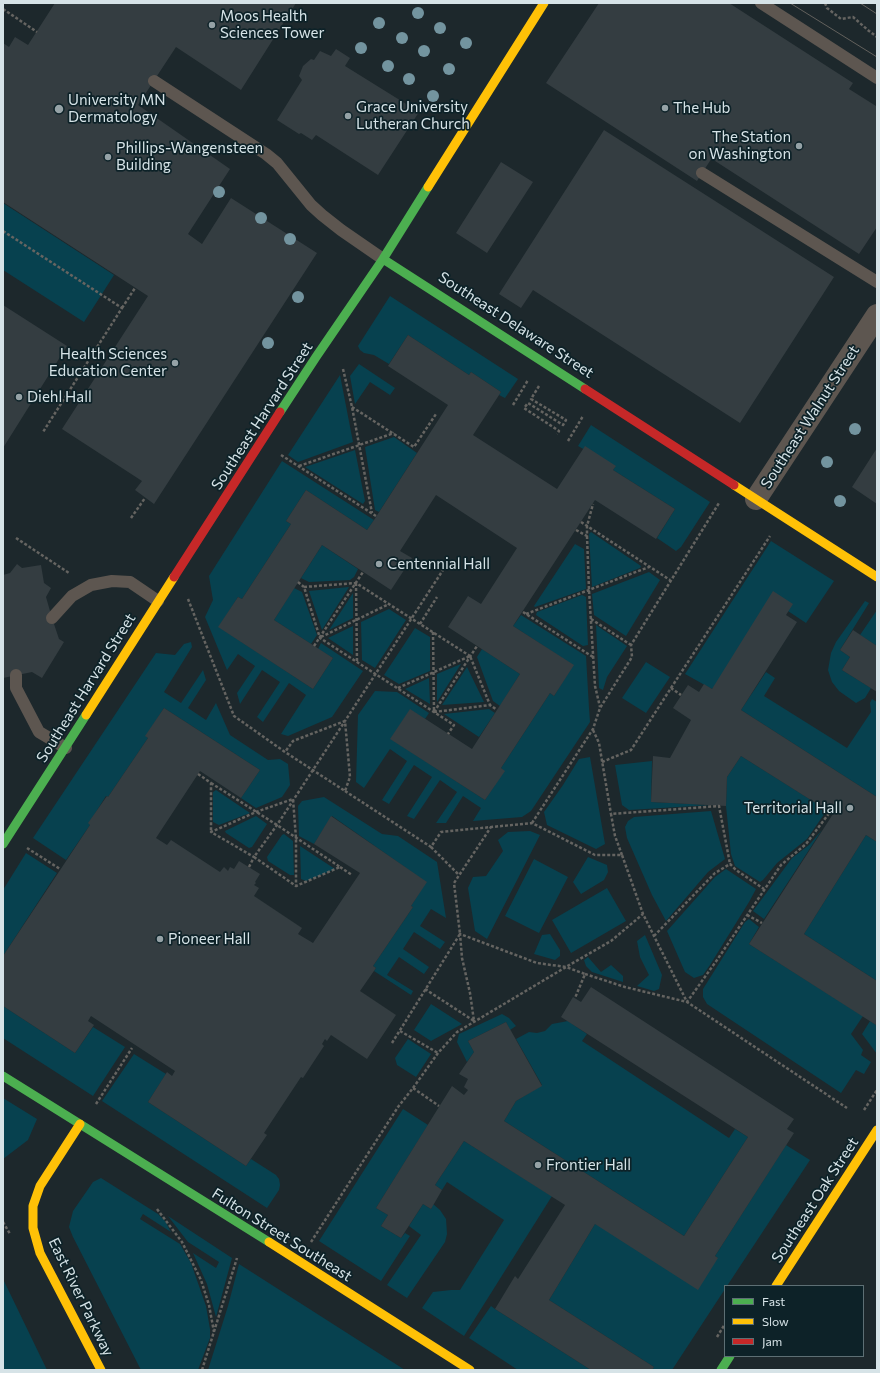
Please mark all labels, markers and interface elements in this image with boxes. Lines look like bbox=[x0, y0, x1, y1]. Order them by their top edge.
place label: Moos Health Sciences Tower bbox=[220, 7, 324, 42]
marker: Moos Health Sciences Tower bbox=[207, 20, 217, 30]
place label: University MN Dermatology bbox=[68, 91, 166, 126]
place label: Grace University Lutheran Church bbox=[356, 98, 470, 133]
place label: The Hub bbox=[673, 99, 730, 117]
marker: University MN Dermatology bbox=[53, 103, 65, 115]
marker: The Hub bbox=[660, 103, 670, 113]
marker: Grace University Lutheran Church bbox=[343, 111, 353, 121]
place label: The Station on Washington bbox=[689, 128, 791, 163]
place label: Phillips-Wangensteen Building bbox=[116, 139, 263, 174]
marker: The Station on Washington bbox=[794, 141, 804, 151]
marker: Phillips-Wangensteen Building bbox=[103, 152, 113, 162]
street label: Southeast Delaware Street bbox=[435, 268, 597, 382]
street label: Southeast Harvard Street bbox=[207, 339, 317, 493]
street label: Southeast Walnut Street bbox=[757, 342, 863, 492]
place label: Health Sciences Education Center bbox=[49, 345, 167, 380]
marker: Health Sciences Education Center bbox=[170, 358, 180, 368]
place label: Diehl Hall bbox=[27, 388, 92, 406]
marker: Diehl Hall bbox=[14, 392, 24, 402]
place label: Centennial Hall bbox=[387, 555, 490, 573]
marker: Centennial Hall bbox=[374, 559, 384, 569]
street label: Southeast Harvard Street bbox=[33, 610, 139, 766]
place label: Territorial Hall bbox=[744, 799, 842, 817]
marker: Territorial Hall bbox=[845, 803, 855, 813]
place label: Pioneer Hall bbox=[168, 930, 250, 948]
marker: Pioneer Hall bbox=[155, 934, 165, 944]
street label: Southeast Oak Street bbox=[768, 1134, 862, 1266]
place label: Frontier Hall bbox=[546, 1156, 631, 1174]
marker: Frontier Hall bbox=[533, 1160, 543, 1170]
street label: Fulton Street Southeast bbox=[209, 1184, 355, 1286]
street label: East River Parkway bbox=[45, 1235, 117, 1359]
legend bbox=[724, 1285, 864, 1357]
text: Fast bbox=[762, 1294, 785, 1308]
text: Slow bbox=[762, 1314, 789, 1328]
text: Jam bbox=[762, 1334, 782, 1348]

